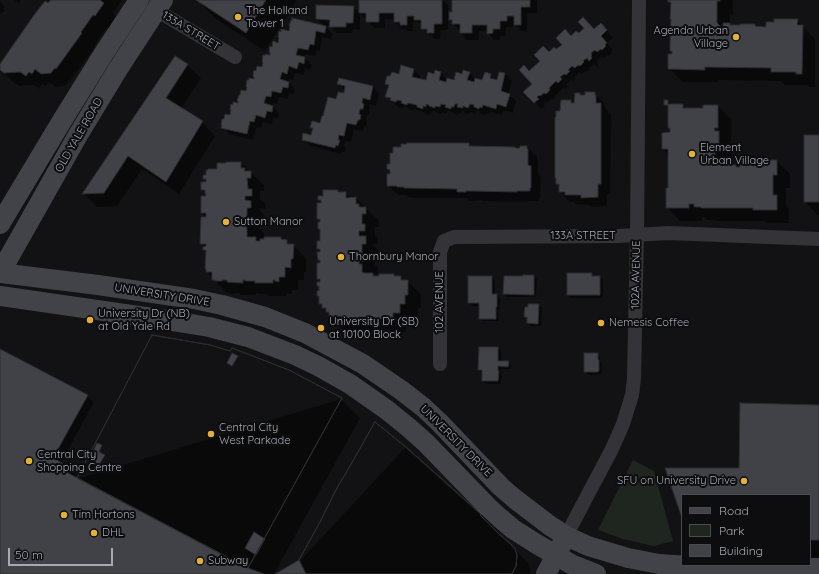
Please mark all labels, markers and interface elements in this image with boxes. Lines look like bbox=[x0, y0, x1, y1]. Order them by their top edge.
place label: The Holland Tower 1 bbox=[246, 4, 307, 30]
street label: 133A STREET bbox=[160, 9, 222, 53]
marker: The Holland Tower 1 bbox=[233, 12, 243, 22]
place label: Agenda Urban Village bbox=[654, 24, 728, 50]
marker: Agenda Urban Village bbox=[731, 32, 741, 42]
street label: OLD YALE ROAD bbox=[52, 95, 106, 175]
place label: Element Urban Village bbox=[700, 141, 769, 167]
marker: Element Urban Village bbox=[687, 149, 697, 159]
place label: Sutton Manor bbox=[234, 215, 303, 229]
marker: Sutton Manor bbox=[221, 217, 231, 227]
street label: 133A STREET bbox=[550, 229, 616, 243]
street label: 102A AVENUE bbox=[629, 241, 643, 309]
place label: Thornbury Manor bbox=[349, 250, 439, 264]
marker: Thornbury Manor bbox=[336, 252, 346, 262]
street label: 102 AVENUE bbox=[433, 271, 447, 333]
street label: UNIVERSITY DRIVE bbox=[114, 281, 210, 309]
place label: University Dr (NB) at Old Yale Rd bbox=[98, 307, 190, 333]
marker: University Dr (NB) at Old Yale Rd bbox=[85, 315, 95, 325]
place label: University Dr (SB) at 10100 Block bbox=[329, 315, 419, 341]
place label: Nemesis Coffee bbox=[609, 316, 689, 330]
marker: Nemesis Coffee bbox=[596, 318, 606, 328]
marker: University Dr (SB) at 10100 Block bbox=[316, 323, 326, 333]
street label: UNIVERSITY DRIVE bbox=[417, 402, 495, 480]
place label: Central City West Parkade bbox=[219, 421, 290, 447]
marker: Central City West Parkade bbox=[206, 429, 216, 439]
place label: Central City Shopping Centre bbox=[37, 448, 122, 474]
marker: Central City Shopping Centre bbox=[24, 456, 34, 466]
place label: SFU on University Drive bbox=[617, 474, 736, 488]
marker: SFU on University Drive bbox=[739, 476, 749, 486]
legend bbox=[681, 494, 811, 566]
text: Road bbox=[719, 503, 749, 518]
place label: Tim Hortons bbox=[72, 508, 135, 522]
marker: Tim Hortons bbox=[59, 510, 69, 520]
text: Park bbox=[719, 523, 744, 538]
place label: DHL bbox=[102, 526, 124, 540]
marker: DHL bbox=[89, 528, 99, 538]
scale bar bbox=[10, 540, 115, 566]
text: Building bbox=[719, 543, 763, 558]
text: 50 m bbox=[15, 547, 43, 562]
place label: Subway bbox=[208, 554, 248, 568]
marker: Subway bbox=[195, 556, 205, 566]

